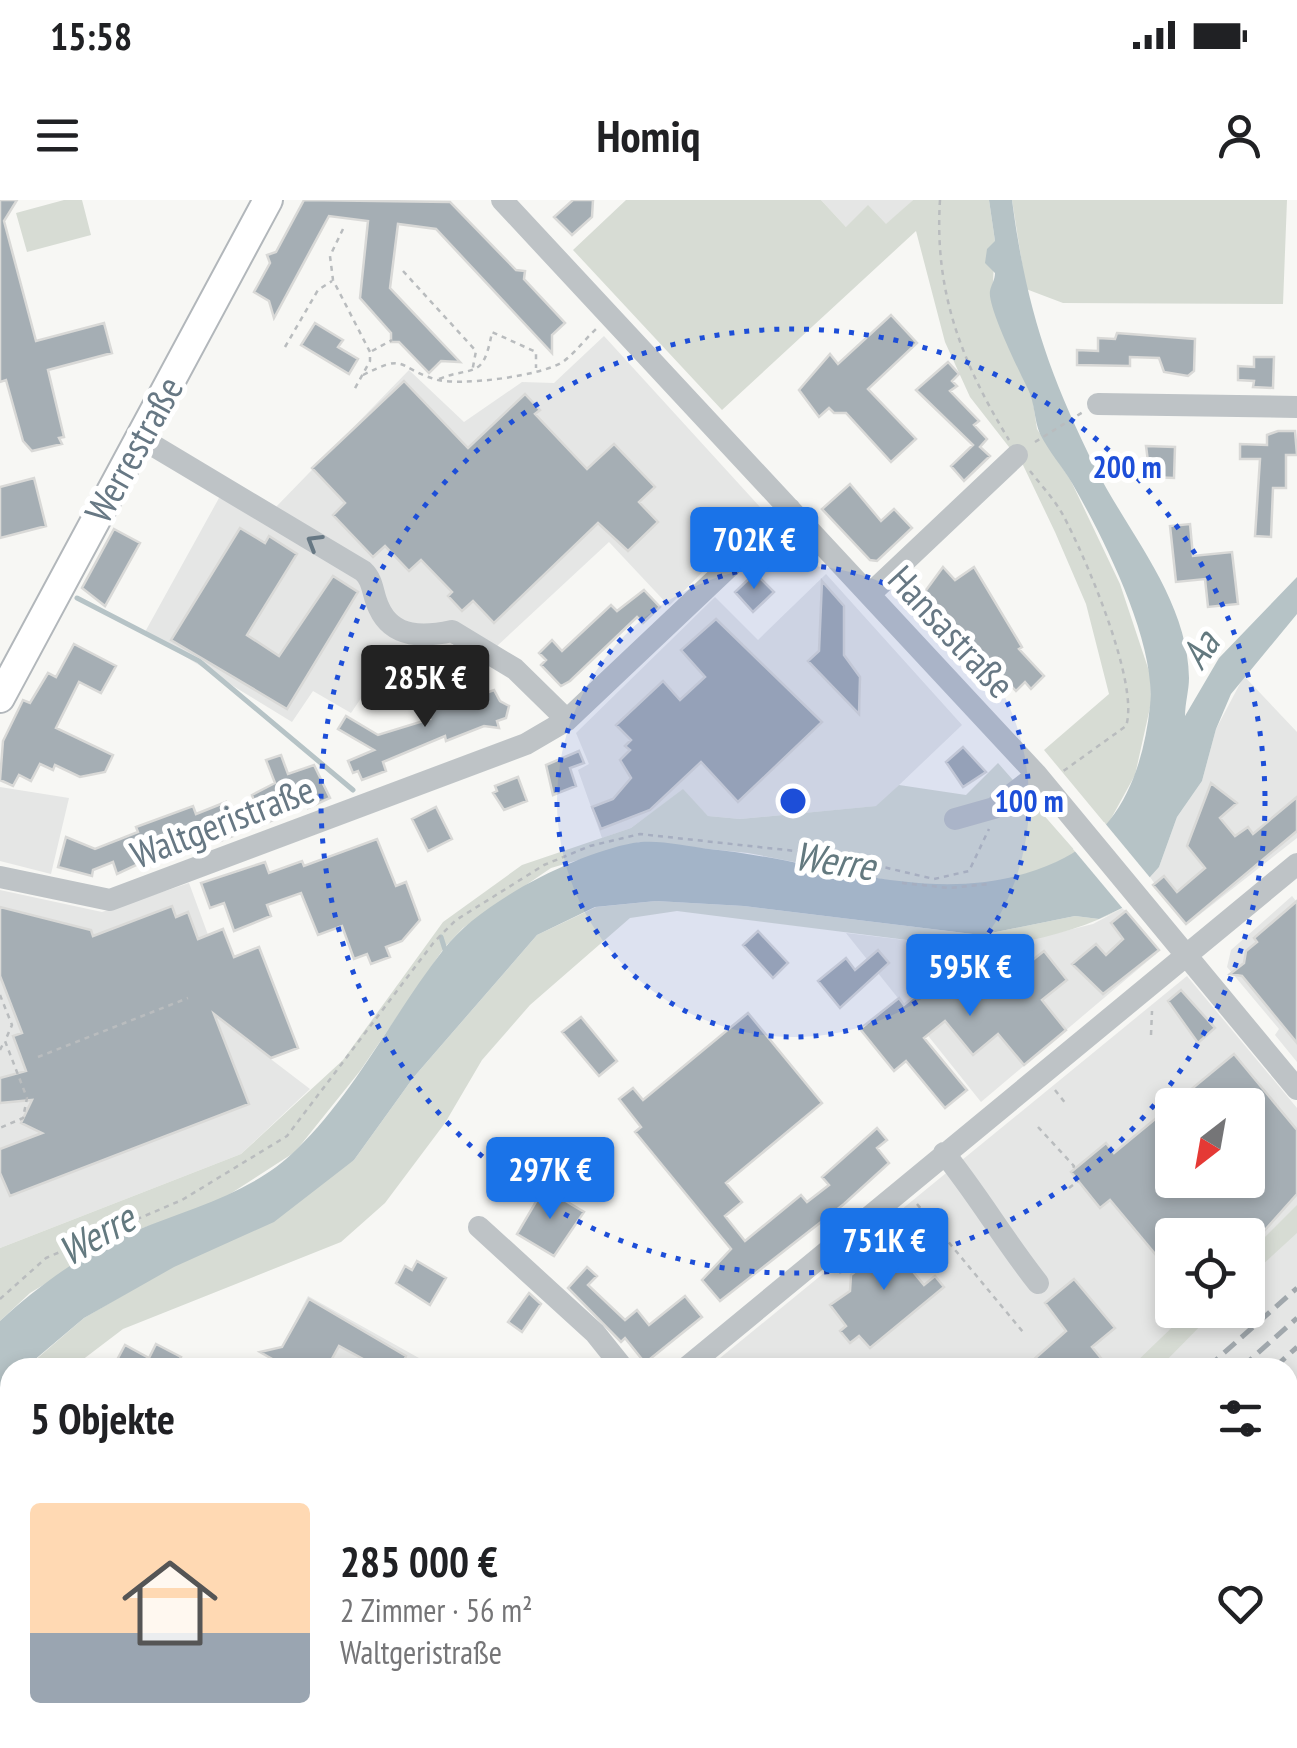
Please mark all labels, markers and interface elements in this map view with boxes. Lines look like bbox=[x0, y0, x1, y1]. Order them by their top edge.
text: 15:58 bbox=[50, 11, 132, 60]
text: Homiq bbox=[597, 106, 700, 164]
icon: menu bbox=[30, 108, 85, 163]
icon: person bbox=[1212, 108, 1267, 163]
street label: Werrestraße bbox=[73, 367, 193, 531]
text: 200 m bbox=[1092, 447, 1162, 486]
pin: 702K € bbox=[673, 507, 835, 592]
text: 702K € bbox=[712, 518, 796, 560]
one-way arrow bbox=[307, 535, 325, 554]
street label: Hansastraße bbox=[878, 555, 1026, 707]
water label: Aa bbox=[1168, 618, 1231, 678]
pin: 285K € bbox=[344, 645, 506, 730]
text: 285K € bbox=[383, 656, 467, 698]
street label: Waltgeristraße bbox=[123, 764, 321, 878]
text: 100 m bbox=[994, 781, 1064, 820]
centre of rings bbox=[775, 783, 811, 819]
water label: Werre bbox=[792, 829, 881, 892]
pin: 595K € bbox=[889, 934, 1051, 1019]
text: 595K € bbox=[928, 945, 1012, 987]
north arrow bbox=[1155, 1088, 1265, 1198]
map controls bbox=[1155, 1088, 1265, 1328]
pin: 297K € bbox=[469, 1137, 631, 1222]
text: 297K € bbox=[508, 1148, 592, 1190]
water label: Werre bbox=[48, 1190, 146, 1277]
pin: 751K € bbox=[803, 1208, 965, 1293]
button: locate bbox=[1155, 1218, 1265, 1328]
text: 751K € bbox=[842, 1219, 926, 1261]
text: 5 Objekte bbox=[30, 1391, 175, 1446]
icon: filters bbox=[1213, 1391, 1268, 1446]
text: 285 000 € bbox=[340, 1534, 498, 1589]
icon: home bbox=[110, 1543, 230, 1663]
icon: heart bbox=[1213, 1576, 1268, 1631]
text: 2 Zimmer · 56 m² bbox=[340, 1589, 533, 1631]
text: Waltgeristraße bbox=[340, 1631, 502, 1673]

